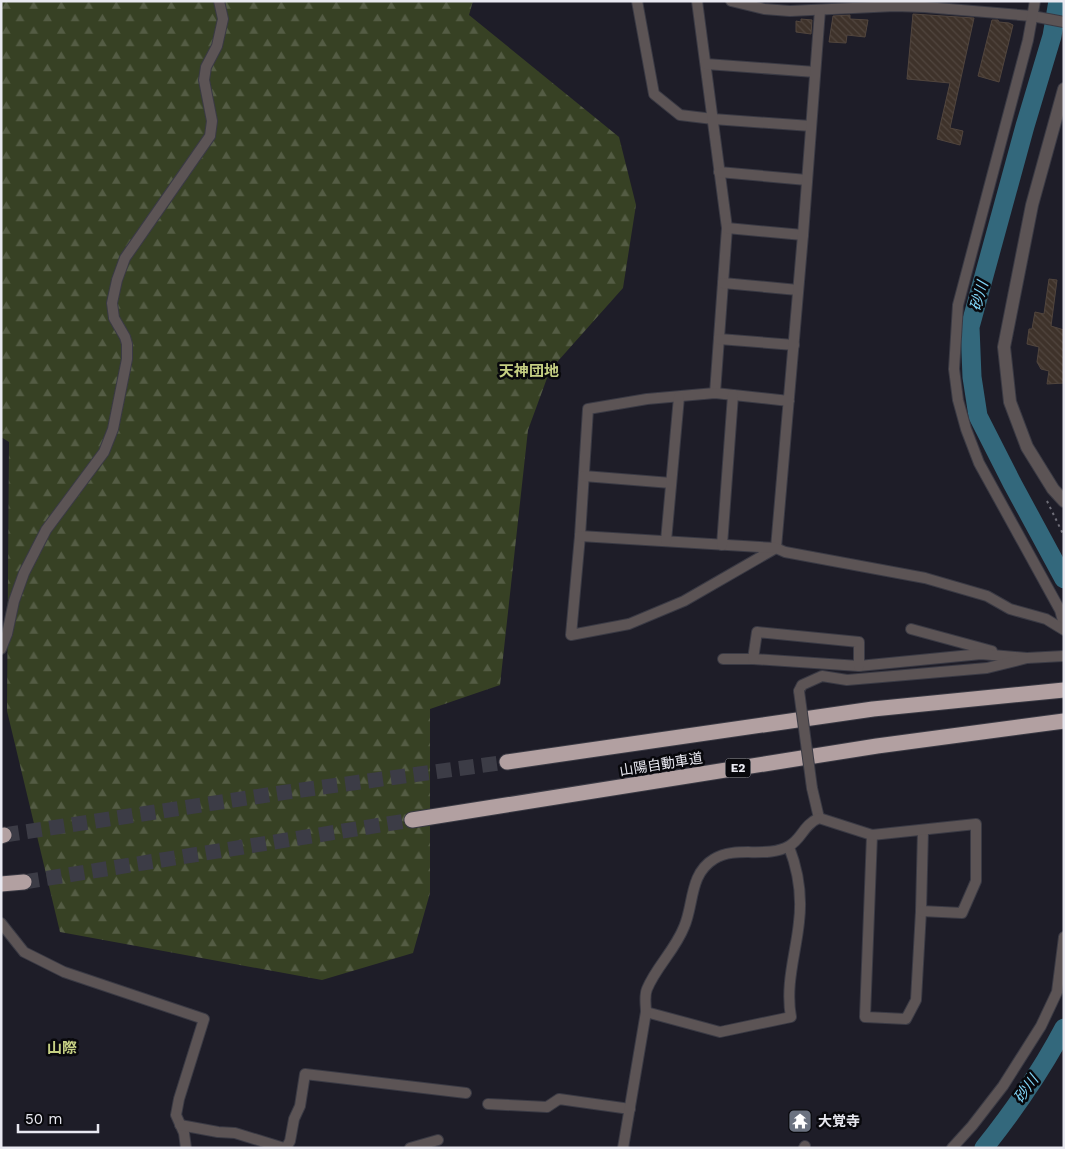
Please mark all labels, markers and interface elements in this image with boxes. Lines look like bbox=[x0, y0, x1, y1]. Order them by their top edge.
water label: 砂川 bbox=[966, 277, 992, 313]
district label: 天神団地 bbox=[499, 362, 559, 380]
street label: 山陽自動車道 bbox=[618, 750, 704, 778]
road number: E2 bbox=[726, 758, 750, 778]
district label: 山際 bbox=[47, 1039, 77, 1057]
water label: 砂川 bbox=[1010, 1070, 1043, 1106]
scale bar bbox=[18, 1102, 98, 1134]
temple icon: 大覚寺 bbox=[787, 1108, 813, 1134]
text: 50 m bbox=[25, 1110, 62, 1128]
place label: 大覚寺 bbox=[818, 1113, 860, 1129]

